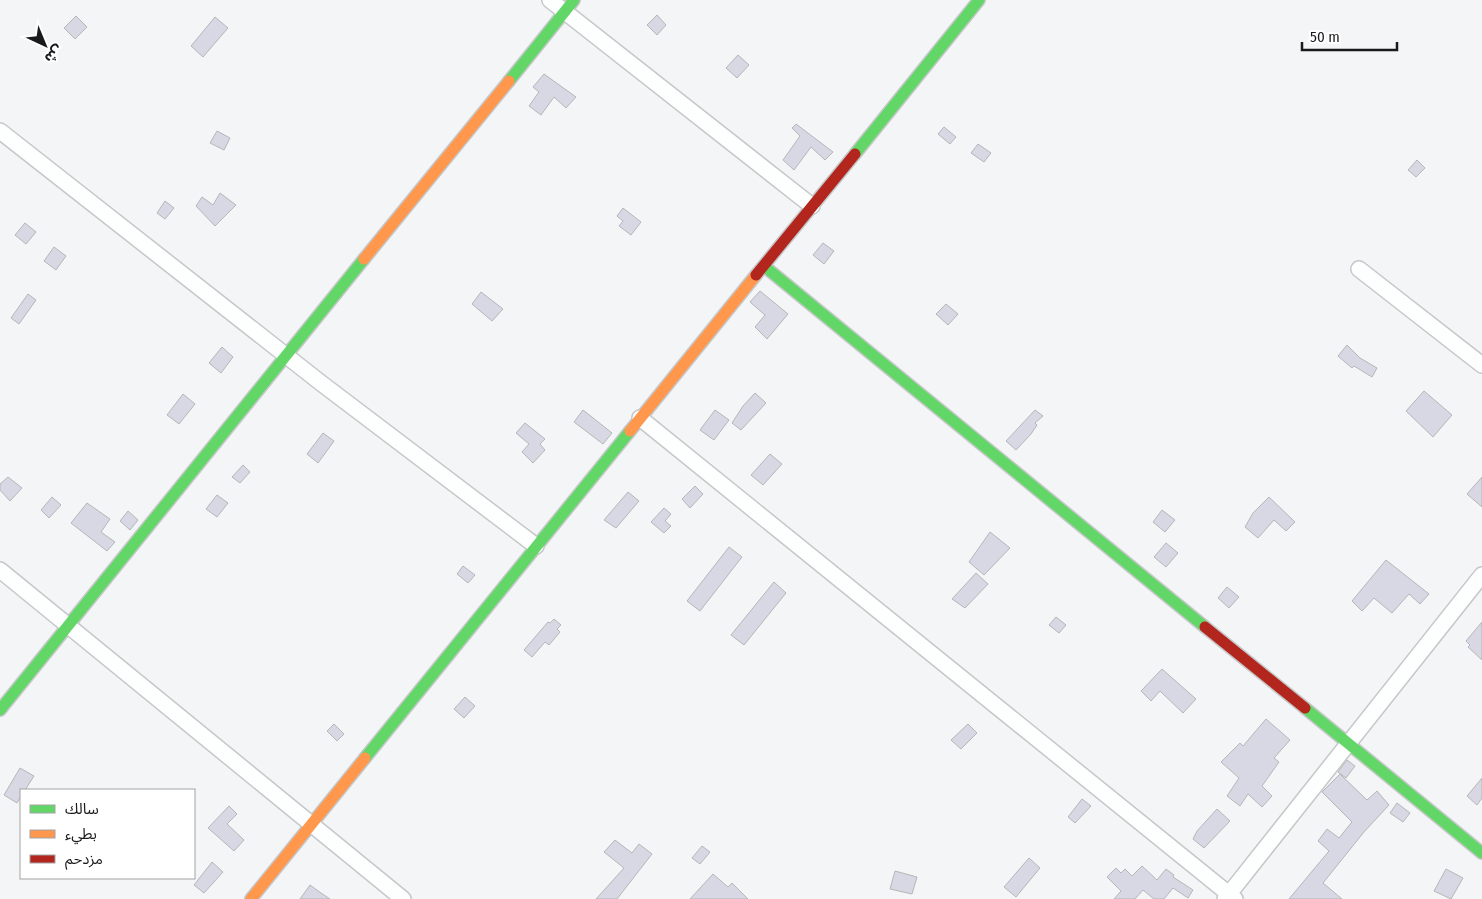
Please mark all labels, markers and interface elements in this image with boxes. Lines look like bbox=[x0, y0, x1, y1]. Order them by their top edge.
north arrow bbox=[20, 20, 70, 70]
scale bar bbox=[1302, 20, 1397, 52]
text: 50 m bbox=[1310, 28, 1340, 46]
text: ش bbox=[41, 41, 66, 67]
legend bbox=[20, 789, 195, 879]
text: سالك bbox=[65, 800, 99, 818]
text: بطيء bbox=[65, 825, 97, 845]
text: مزدحم bbox=[65, 850, 103, 870]

